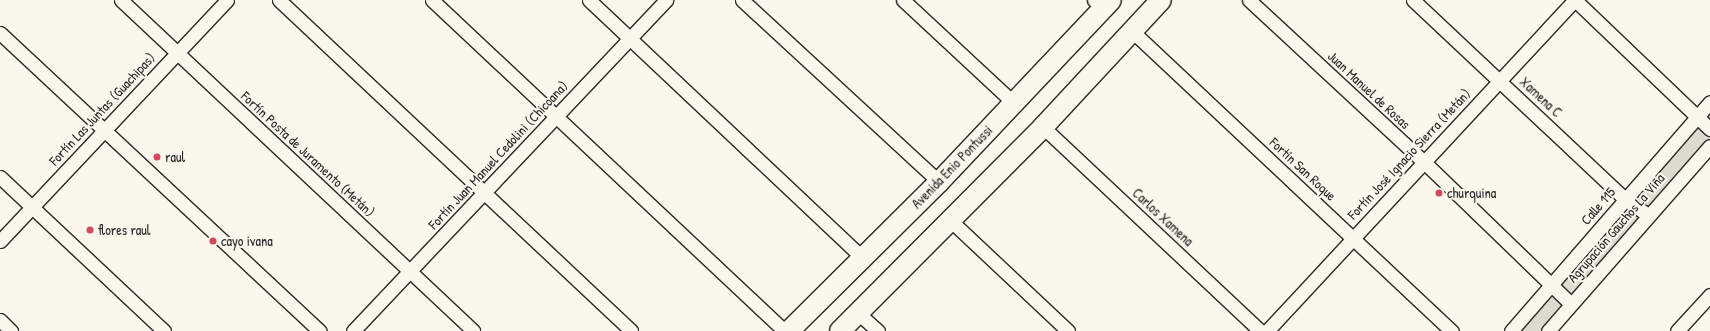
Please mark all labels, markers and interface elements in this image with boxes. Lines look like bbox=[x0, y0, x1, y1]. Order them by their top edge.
street label: Juan Manuel de Rosas bbox=[1324, 48, 1414, 132]
street label: Fortín Las Juntas (Guachipas) bbox=[45, 49, 159, 169]
street label: Xamena C bbox=[1516, 73, 1566, 121]
street label: Fortín Juan Manuel Cedolini (Chicoana) bbox=[425, 77, 571, 233]
street label: Fortín José Ignacio Sierra (Metán) bbox=[1344, 85, 1474, 223]
street label: Fortín Posta de Juramento (Metán) bbox=[238, 88, 378, 220]
street label: Avenida Enio Pontussi bbox=[908, 122, 996, 212]
street label: Fortín San Roque bbox=[1266, 134, 1340, 204]
place label: raul bbox=[165, 149, 185, 165]
marker: raul bbox=[152, 152, 162, 162]
street label: Agrupación Gauchos La Viña bbox=[1564, 170, 1668, 286]
street label: Carlos Xamena bbox=[1129, 184, 1197, 250]
street label: Calle 115 bbox=[1577, 184, 1619, 228]
place label: churquina bbox=[1447, 185, 1496, 201]
marker: churquina bbox=[1434, 188, 1444, 198]
place label: flores raul bbox=[98, 222, 151, 238]
marker: flores raul bbox=[85, 225, 95, 235]
place label: cayo ivana bbox=[221, 233, 273, 249]
marker: cayo ivana bbox=[208, 236, 218, 246]

